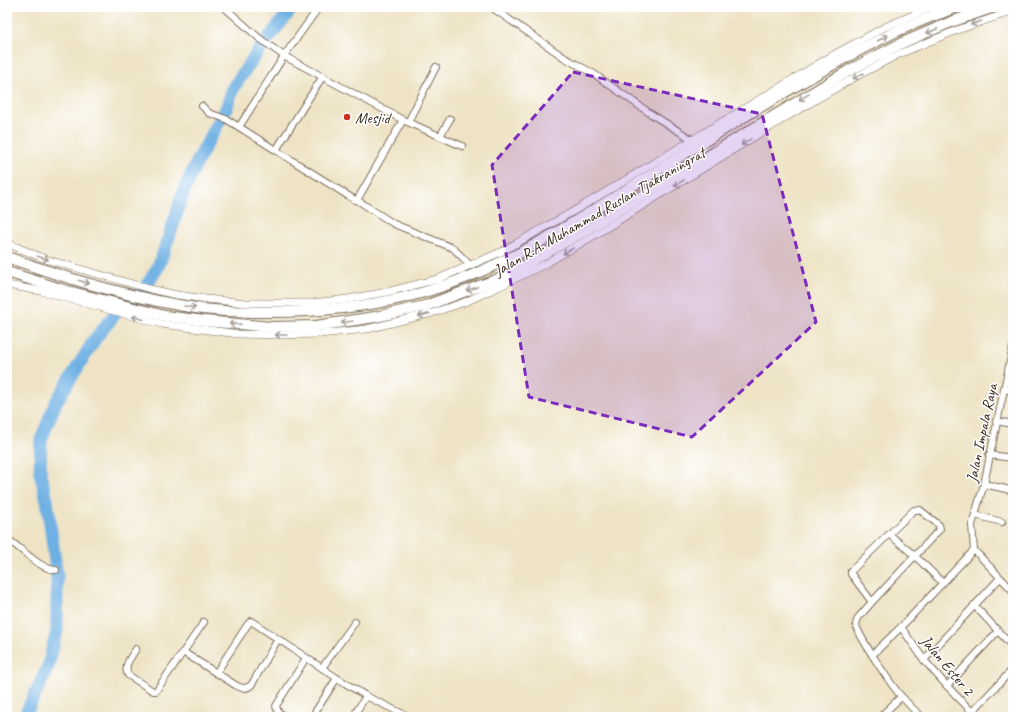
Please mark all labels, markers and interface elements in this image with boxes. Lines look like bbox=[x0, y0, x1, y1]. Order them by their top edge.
one-way arrow bbox=[970, 20, 982, 28]
one-way arrow bbox=[926, 27, 938, 35]
one-way arrow bbox=[876, 34, 888, 41]
one-way arrow bbox=[852, 73, 864, 81]
one-way arrow bbox=[799, 93, 810, 101]
place label: Mesjid bbox=[355, 108, 392, 128]
marker: Mesjid bbox=[342, 112, 352, 122]
one-way arrow bbox=[740, 139, 752, 147]
street label: Jalan R.A. Muhammad Ruslan Tjakraningrat bbox=[489, 142, 711, 281]
one-way arrow bbox=[673, 180, 685, 188]
one-way arrow bbox=[562, 247, 574, 255]
one-way arrow bbox=[37, 255, 49, 263]
one-way arrow bbox=[77, 279, 90, 286]
one-way arrow bbox=[467, 285, 479, 293]
one-way arrow bbox=[183, 303, 196, 311]
one-way arrow bbox=[418, 311, 431, 319]
one-way arrow bbox=[132, 314, 145, 321]
one-way arrow bbox=[341, 318, 354, 326]
one-way arrow bbox=[229, 320, 242, 327]
one-way arrow bbox=[275, 331, 288, 339]
street label: Jalan Impala Raya bbox=[962, 381, 1002, 485]
street label: Jalan Ester 2 bbox=[915, 630, 980, 701]

